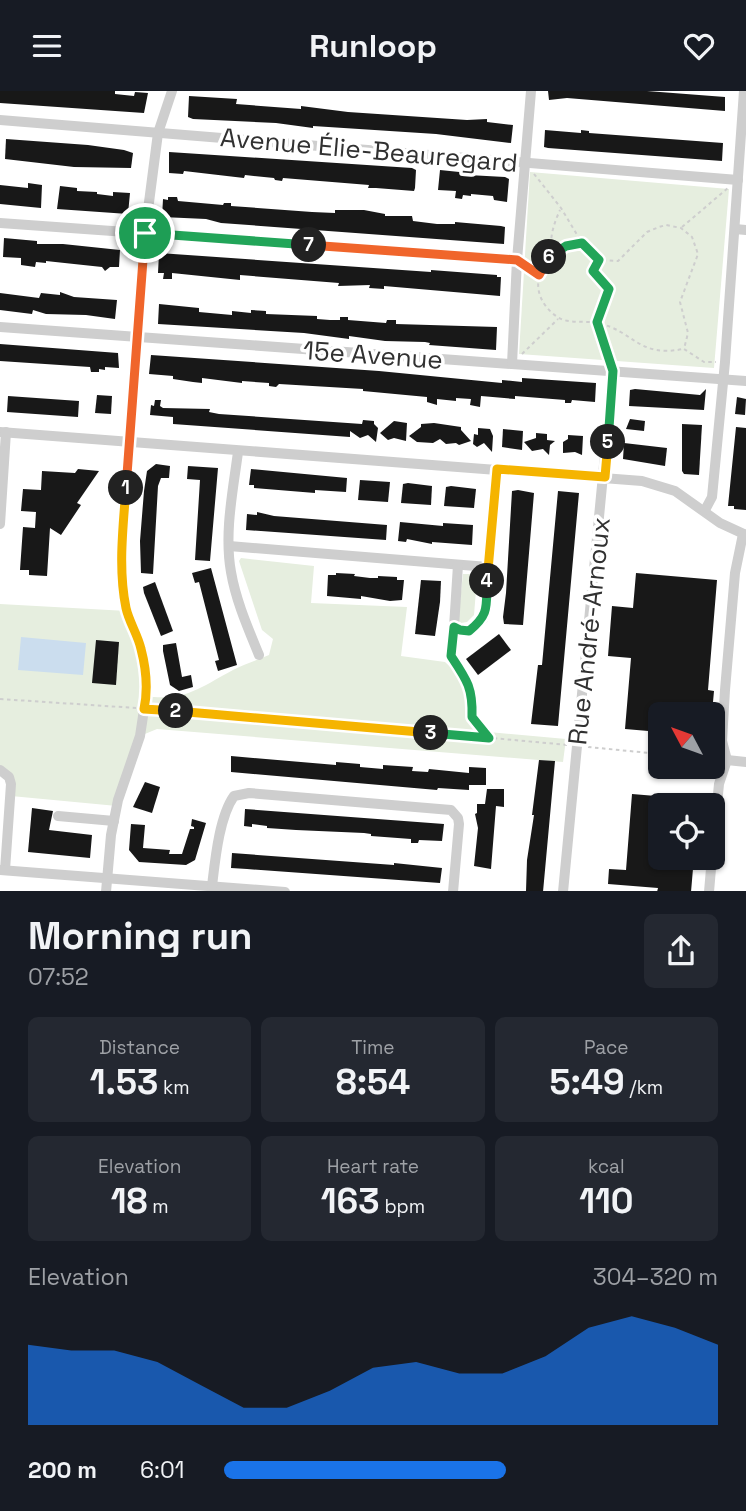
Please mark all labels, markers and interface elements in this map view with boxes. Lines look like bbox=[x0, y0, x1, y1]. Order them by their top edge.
text: Runloop bbox=[309, 26, 437, 66]
icon: menu bbox=[28, 27, 66, 65]
icon: heart bbox=[680, 27, 718, 65]
street label: Avenue Élie-Beauregard bbox=[219, 120, 519, 180]
pin bbox=[115, 203, 175, 263]
icon: arrive bbox=[126, 214, 164, 252]
pin: 7 bbox=[292, 227, 326, 263]
text: 7 bbox=[303, 232, 314, 257]
pin: 6 bbox=[532, 239, 566, 275]
text: 6 bbox=[543, 244, 554, 269]
street label: 15e Avenue bbox=[302, 333, 444, 377]
pin: 5 bbox=[590, 425, 626, 459]
text: 5 bbox=[602, 429, 613, 454]
pin: 1 bbox=[108, 471, 144, 505]
text: 1 bbox=[121, 475, 130, 500]
street label: Rue André-Arnoux bbox=[560, 515, 618, 747]
pin: 4 bbox=[470, 563, 504, 599]
text: 4 bbox=[480, 568, 493, 593]
pin: 2 bbox=[158, 693, 194, 729]
text: 2 bbox=[170, 698, 181, 723]
north arrow bbox=[648, 702, 724, 779]
map controls bbox=[648, 702, 725, 870]
pin: 3 bbox=[414, 715, 448, 751]
text: 3 bbox=[425, 720, 436, 745]
button: locate bbox=[648, 793, 725, 870]
text: Morning run bbox=[28, 912, 253, 960]
button: share bbox=[644, 914, 718, 988]
text: 07:52 bbox=[28, 962, 89, 992]
text: Distance bbox=[99, 1035, 180, 1060]
text: Time bbox=[351, 1035, 395, 1060]
text: Pace bbox=[584, 1035, 629, 1060]
text: 1.53 bbox=[90, 1060, 158, 1104]
text: 8:54 bbox=[336, 1060, 410, 1104]
text: 5:49 bbox=[549, 1060, 625, 1104]
text: km bbox=[158, 1075, 190, 1100]
text: /km bbox=[625, 1075, 663, 1100]
text: Elevation bbox=[98, 1154, 181, 1179]
text: Heart rate bbox=[327, 1154, 419, 1179]
text: kcal bbox=[588, 1154, 625, 1179]
text: 18 bbox=[111, 1179, 147, 1223]
text: 163 bbox=[321, 1179, 380, 1223]
text: 110 bbox=[579, 1179, 633, 1223]
text: m bbox=[147, 1194, 169, 1219]
text: bpm bbox=[380, 1194, 425, 1219]
text: Elevation bbox=[28, 1262, 129, 1292]
text: 304–320 m bbox=[593, 1262, 718, 1292]
text: 200 m bbox=[28, 1455, 97, 1485]
text: 6:01 bbox=[140, 1455, 184, 1485]

